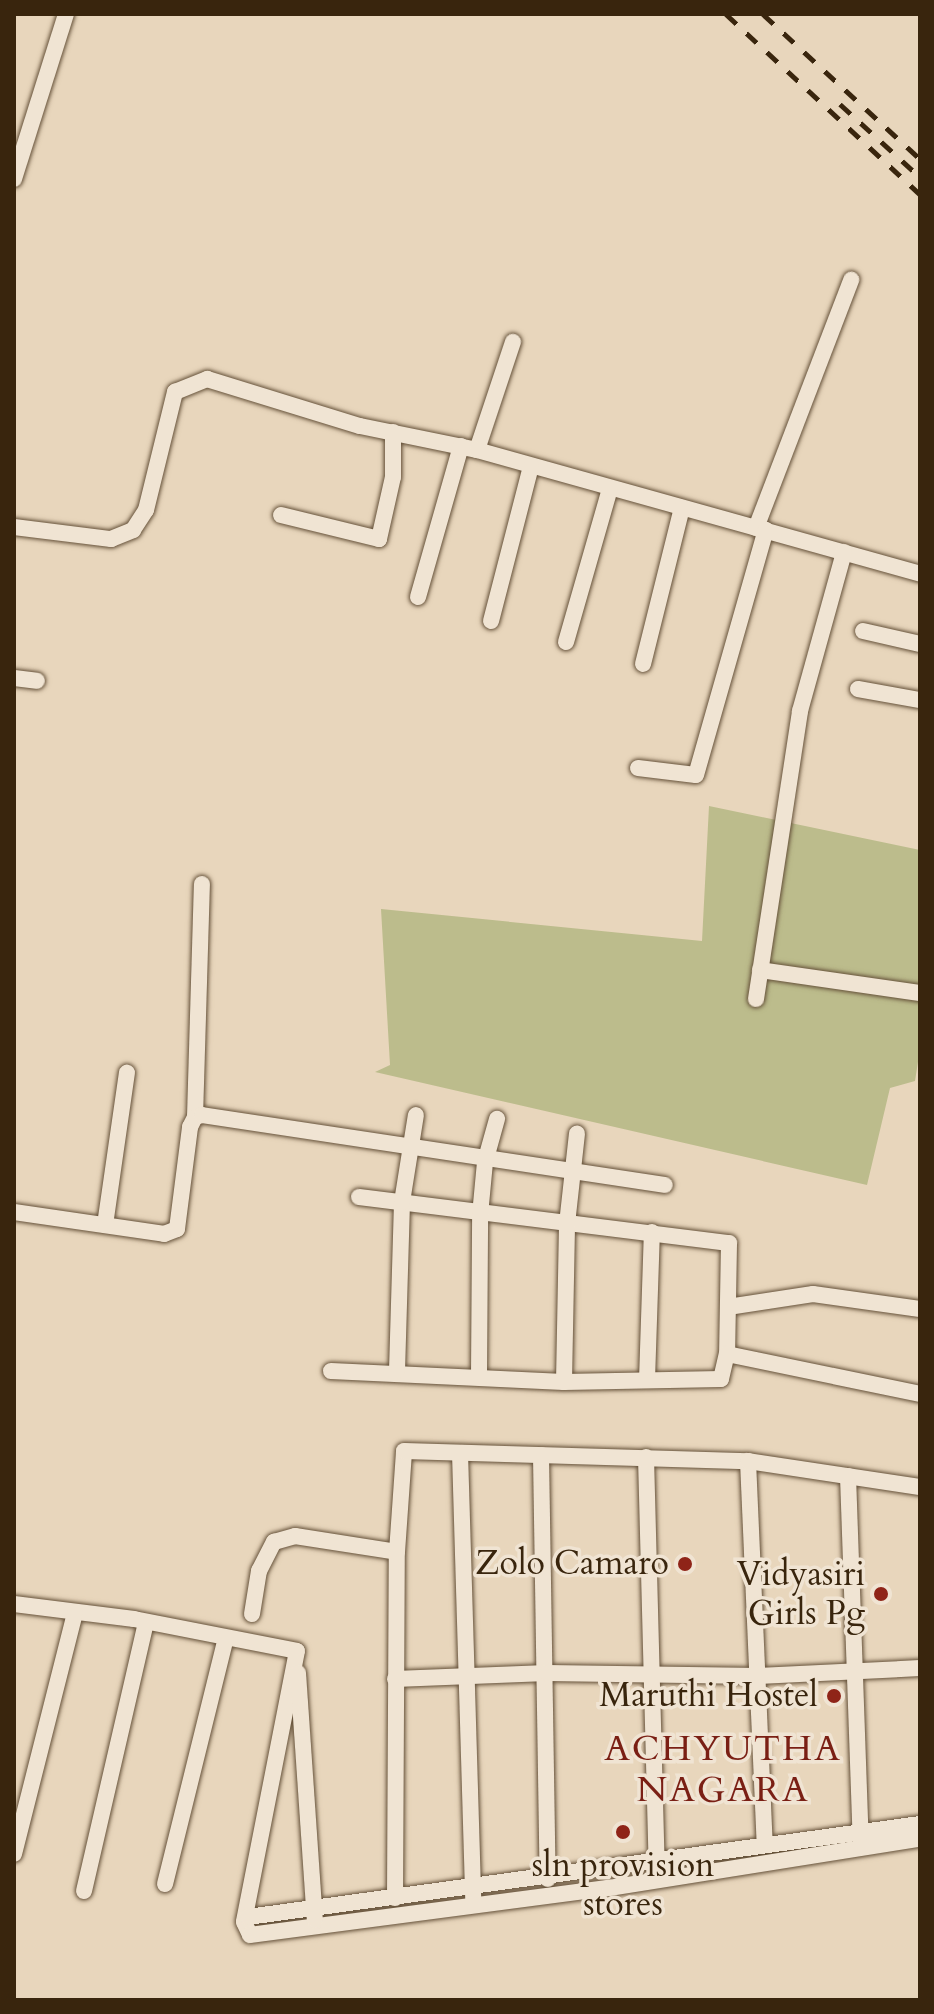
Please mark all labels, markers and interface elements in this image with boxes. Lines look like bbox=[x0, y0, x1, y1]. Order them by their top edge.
place label: Zolo Camaro bbox=[475, 1544, 669, 1584]
place label: Vidyasiri Girls Pg bbox=[737, 1554, 865, 1634]
marker: Zolo Camaro bbox=[676, 1555, 694, 1573]
marker: Vidyasiri Girls Pg bbox=[872, 1585, 890, 1603]
place label: Maruthi Hostel bbox=[599, 1676, 818, 1716]
marker: Maruthi Hostel bbox=[825, 1687, 843, 1705]
district label: ACHYUTHA NAGARA bbox=[604, 1726, 842, 1811]
marker: sln provision stores bbox=[614, 1823, 632, 1841]
place label: sln provision stores bbox=[532, 1845, 714, 1924]

